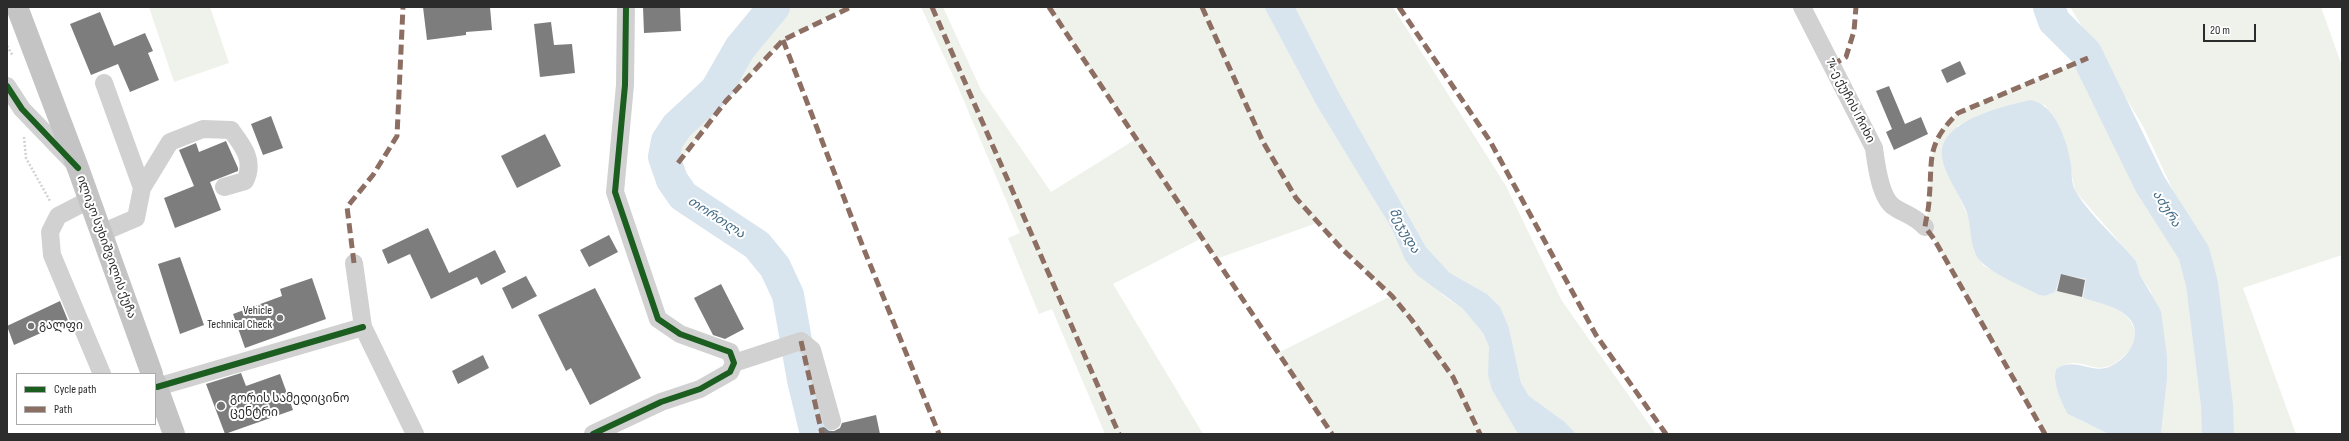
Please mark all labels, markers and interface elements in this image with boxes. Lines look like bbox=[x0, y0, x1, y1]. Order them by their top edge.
scale bar bbox=[2205, 16, 2258, 42]
text: 20 m bbox=[2210, 23, 2230, 38]
street label: 74-ე ქუჩის I ჩიხი bbox=[1823, 56, 1877, 146]
street label: ილიკო სუხიშვილის ქუჩა bbox=[73, 173, 139, 321]
water label: აძურა bbox=[2149, 188, 2183, 230]
water label: თორთლა bbox=[684, 194, 748, 242]
water label: მეჯუდა bbox=[1385, 206, 1423, 256]
place label: Vehicle Technical Check bbox=[207, 304, 272, 332]
marker: Vehicle Technical Check bbox=[275, 313, 285, 323]
place label: გალფი bbox=[39, 319, 83, 333]
marker: გალფი bbox=[26, 321, 36, 331]
legend bbox=[16, 373, 156, 425]
text: Cycle path bbox=[54, 382, 96, 397]
place label: გორის სამედიცინო ცენტრი bbox=[230, 392, 349, 420]
marker: გორის სამედიცინო ცენტრი bbox=[215, 400, 227, 412]
text: Path bbox=[54, 402, 72, 417]

